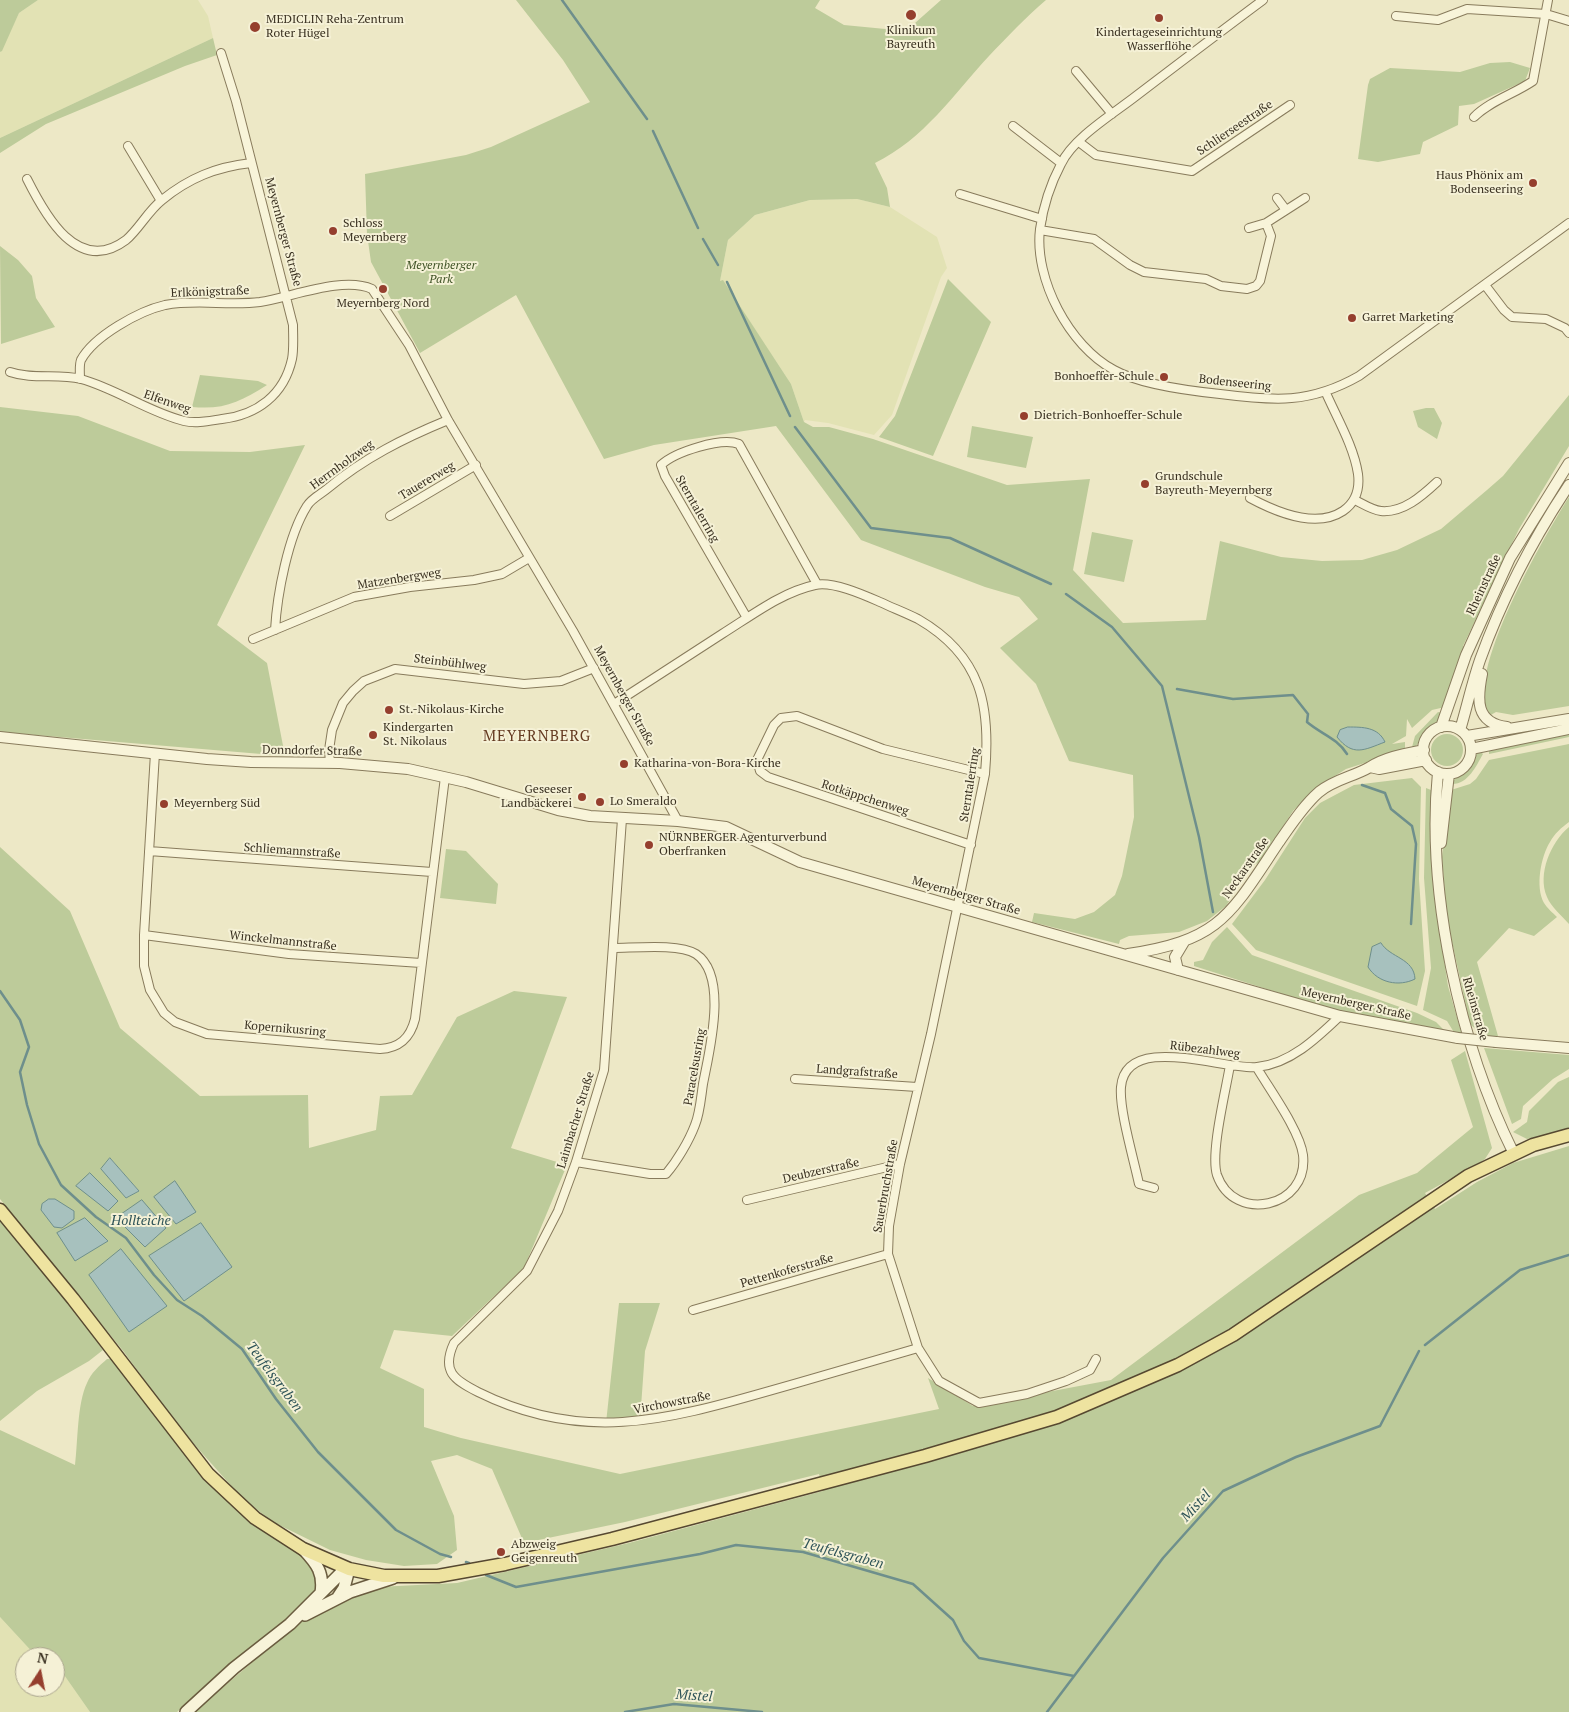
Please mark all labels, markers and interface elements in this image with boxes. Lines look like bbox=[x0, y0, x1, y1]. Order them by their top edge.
marker: Klinikum Bayreuth bbox=[904, 8, 918, 22]
marker: Kindertageseinrichtung Wasserflöhe bbox=[1153, 12, 1165, 24]
place label: MEDICLIN Reha-Zentrum Roter Hügel bbox=[266, 13, 404, 41]
marker: MEDICLIN Reha-Zentrum Roter Hügel bbox=[248, 20, 262, 34]
place label: Klinikum Bayreuth bbox=[886, 24, 936, 52]
place label: Kindertageseinrichtung Wasserflöhe bbox=[1096, 26, 1222, 54]
street label: Schlierseestraße bbox=[1194, 97, 1276, 159]
place label: Haus Phönix am Bodenseering bbox=[1436, 169, 1523, 197]
street label: Meyernberger Straße bbox=[262, 176, 304, 288]
marker: Haus Phönix am Bodenseering bbox=[1527, 177, 1539, 189]
place label: Schloss Meyernberg bbox=[343, 217, 406, 245]
marker: Schloss Meyernberg bbox=[327, 225, 339, 237]
park label: Meyernberger Park bbox=[406, 259, 476, 287]
street label: Erlkönigstraße bbox=[170, 283, 250, 301]
marker: Meyernberg Nord bbox=[377, 283, 389, 295]
place label: Meyernberg Nord bbox=[337, 297, 429, 311]
place label: Garret Marketing bbox=[1362, 311, 1454, 325]
marker: Garret Marketing bbox=[1346, 312, 1358, 324]
place label: Bonhoeffer-Schule bbox=[1054, 370, 1154, 384]
marker: Bonhoeffer-Schule bbox=[1158, 371, 1170, 383]
street label: Bodenseering bbox=[1198, 372, 1272, 394]
street label: Elfenweg bbox=[142, 387, 192, 417]
place label: Dietrich-Bonhoeffer-Schule bbox=[1034, 409, 1182, 423]
marker: Dietrich-Bonhoeffer-Schule bbox=[1018, 410, 1030, 422]
street label: Herrnholzweg bbox=[307, 437, 377, 493]
street label: Tauererweg bbox=[397, 459, 457, 503]
place label: Grundschule Bayreuth-Meyernberg bbox=[1155, 470, 1272, 498]
street label: Sterntalerring bbox=[672, 473, 722, 545]
marker: Grundschule Bayreuth-Meyernberg bbox=[1139, 478, 1151, 490]
street label: Rheinstraße bbox=[1464, 552, 1504, 618]
street label: Matzenbergweg bbox=[356, 565, 442, 593]
street label: Meyernberger Straße bbox=[591, 643, 657, 749]
street label: Steinbühlweg bbox=[413, 651, 487, 675]
place label: St.-Nikolaus-Kirche bbox=[399, 703, 504, 717]
marker: St.-Nikolaus-Kirche bbox=[383, 704, 395, 716]
place label: Kindergarten St. Nikolaus bbox=[383, 721, 453, 749]
district label: MEYERNBERG bbox=[482, 728, 592, 746]
marker: Kindergarten St. Nikolaus bbox=[367, 729, 379, 741]
street label: Donndorfer Straße bbox=[262, 743, 362, 759]
street label: Sterntalerring bbox=[957, 747, 983, 823]
place label: Katharina-von-Bora-Kirche bbox=[634, 757, 781, 771]
marker: Katharina-von-Bora-Kirche bbox=[618, 758, 630, 770]
street label: Rotkäppchenweg bbox=[820, 777, 910, 819]
place label: Geseeser Landbäckerei bbox=[501, 783, 572, 811]
marker: Geseeser Landbäckerei bbox=[576, 791, 588, 803]
place label: Lo Smeraldo bbox=[610, 795, 677, 809]
marker: Lo Smeraldo bbox=[594, 796, 606, 808]
place label: Meyernberg Süd bbox=[174, 797, 260, 811]
marker: Meyernberg Süd bbox=[158, 798, 170, 810]
place label: NÜRNBERGER Agenturverbund Oberfranken bbox=[659, 831, 827, 859]
street label: Neckarstraße bbox=[1220, 835, 1272, 901]
marker: NÜRNBERGER Agenturverbund Oberfranken bbox=[643, 839, 655, 851]
street label: Schliemannstraße bbox=[243, 840, 341, 862]
street label: Meyernberger Straße bbox=[910, 874, 1022, 918]
street label: Winckelmannstraße bbox=[229, 928, 337, 954]
street label: Rheinstraße bbox=[1459, 976, 1491, 1042]
street label: Meyernberger Straße bbox=[1300, 984, 1412, 1024]
street label: Kopernikusring bbox=[244, 1018, 326, 1040]
street label: Paracelsusring bbox=[681, 1027, 709, 1107]
street label: Rübezahlweg bbox=[1169, 1039, 1241, 1061]
street label: Landgrafstraße bbox=[816, 1062, 898, 1082]
street label: Laimbacher Straße bbox=[554, 1070, 598, 1170]
street label: Sauerbruchstraße bbox=[871, 1138, 901, 1234]
street label: Deubzerstraße bbox=[781, 1155, 861, 1187]
water label: Hollteiche bbox=[111, 1213, 171, 1229]
street label: Pettenkoferstraße bbox=[739, 1251, 835, 1291]
water label: Teufelsgraben bbox=[242, 1339, 306, 1415]
street label: Virchowstraße bbox=[632, 1388, 712, 1418]
water label: Mistel bbox=[1177, 1487, 1215, 1525]
water label: Teufelsgraben bbox=[801, 1535, 885, 1573]
place label: Abzweig Geigenreuth bbox=[511, 1538, 577, 1566]
marker: Abzweig Geigenreuth bbox=[495, 1546, 507, 1558]
north arrow bbox=[15, 1647, 65, 1697]
text: N bbox=[36, 1647, 50, 1668]
water label: Mistel bbox=[675, 1686, 713, 1706]

